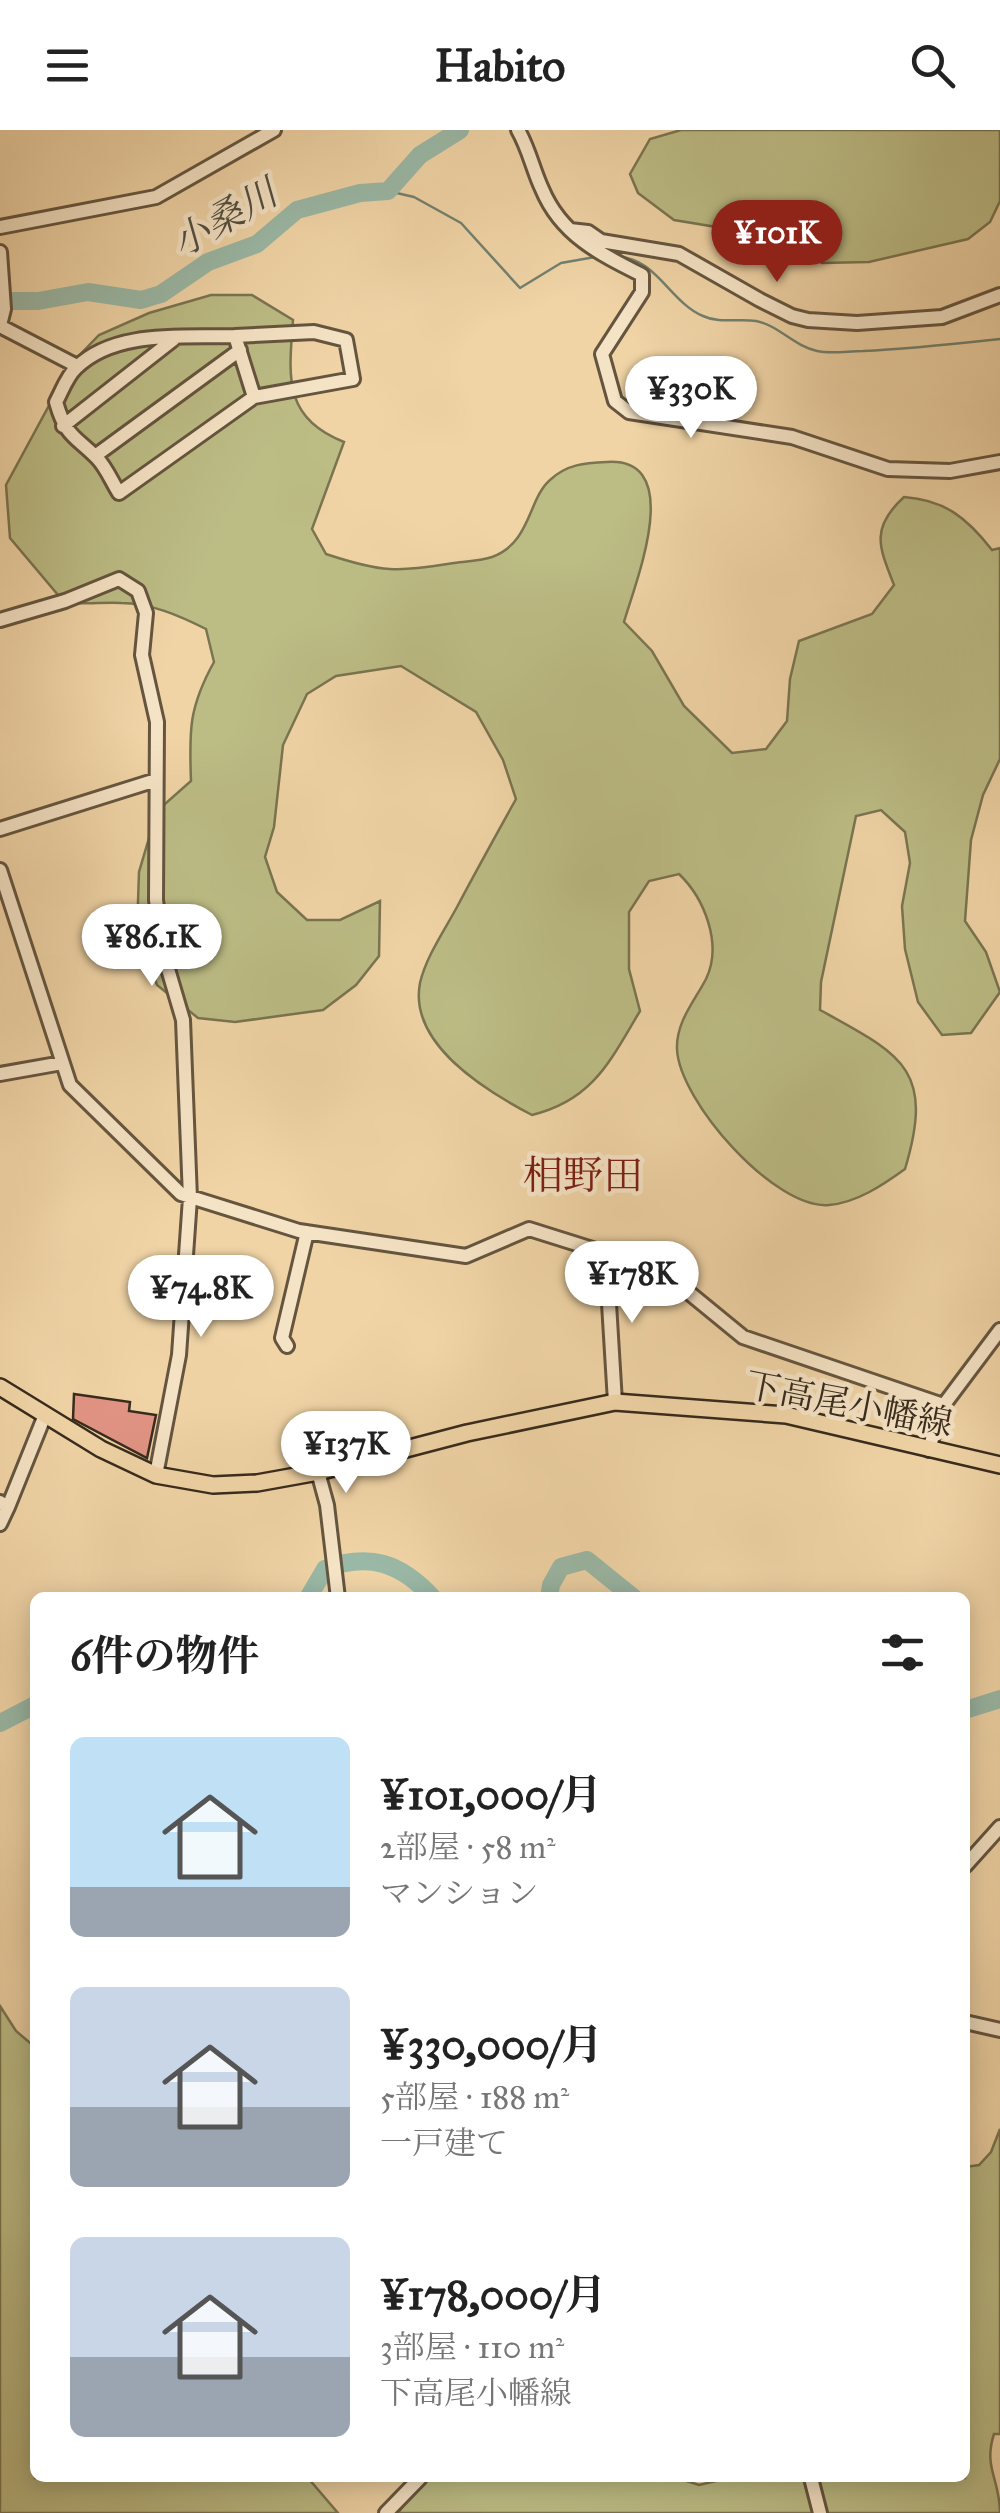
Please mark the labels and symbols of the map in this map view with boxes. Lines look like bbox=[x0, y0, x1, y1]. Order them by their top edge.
water label: 小桑川 bbox=[163, 168, 288, 266]
pin: ¥101K bbox=[707, 200, 847, 285]
pin: ¥330K bbox=[621, 356, 761, 441]
pin: ¥86.1K bbox=[71, 904, 233, 989]
district label: 相野田 bbox=[523, 1151, 643, 1200]
pin: ¥178K bbox=[562, 1241, 702, 1326]
pin: ¥74.8K bbox=[120, 1255, 282, 1340]
street label: 下高尾小幡線 bbox=[742, 1363, 956, 1446]
pin: ¥137K bbox=[276, 1411, 416, 1496]

